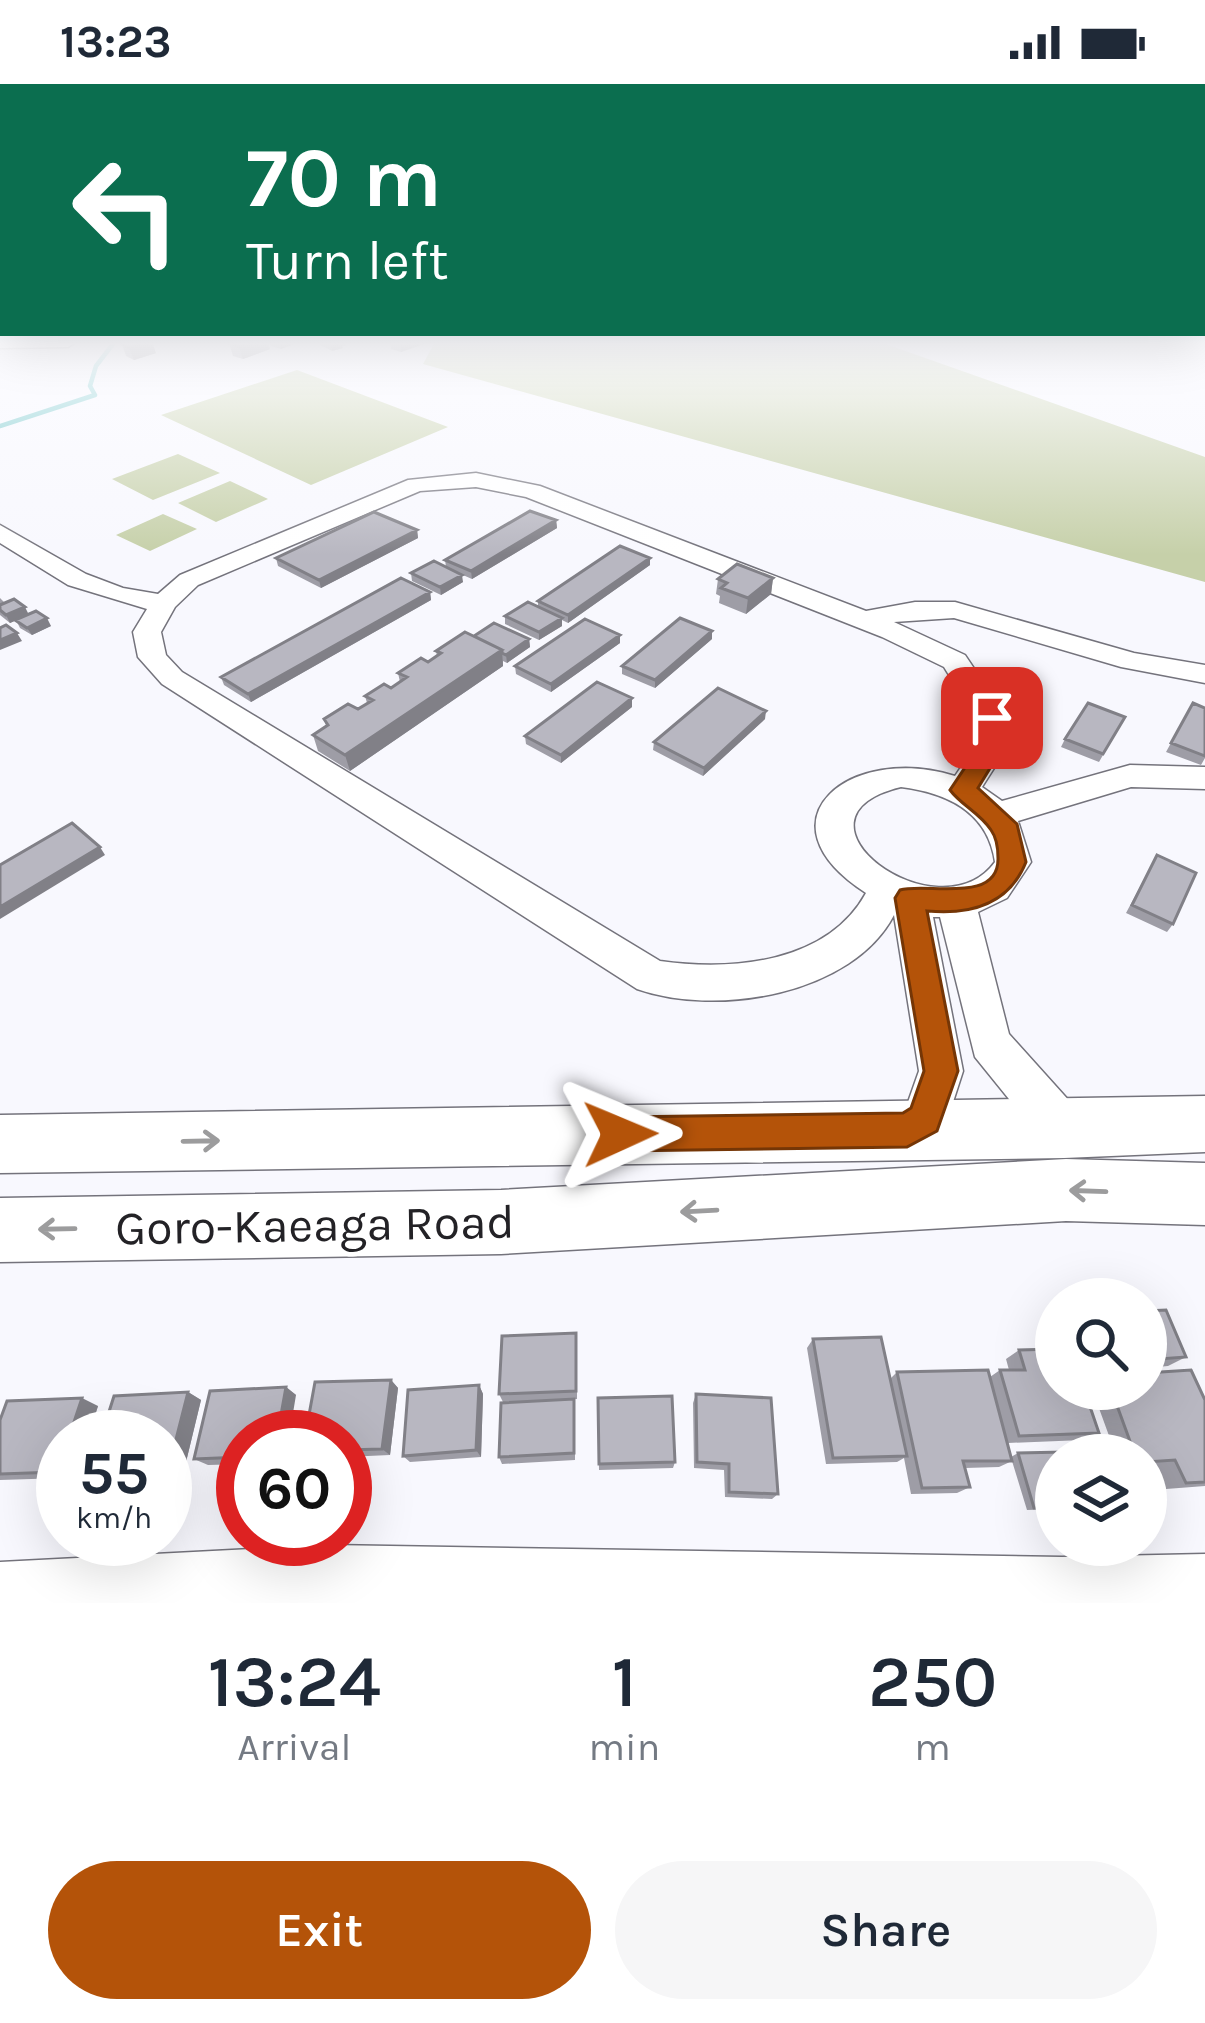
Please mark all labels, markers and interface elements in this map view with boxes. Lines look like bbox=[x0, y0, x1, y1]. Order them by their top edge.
text: 13:23 bbox=[60, 16, 171, 68]
text: 70 m bbox=[246, 129, 442, 227]
icon: left bbox=[48, 132, 204, 288]
text: Turn left bbox=[246, 229, 449, 293]
pin bbox=[941, 667, 1043, 769]
icon: arrive bbox=[959, 685, 1025, 751]
position arrow bbox=[557, 1071, 683, 1197]
one-way arrow bbox=[181, 1130, 220, 1152]
one-way arrow bbox=[1069, 1179, 1108, 1202]
street label: Goro-Kaeaga Road bbox=[115, 1194, 515, 1257]
one-way arrow bbox=[680, 1200, 719, 1223]
one-way arrow bbox=[38, 1218, 77, 1240]
map controls bbox=[1035, 1278, 1167, 1566]
button: search bbox=[1035, 1278, 1167, 1410]
speed limit sign: 60 bbox=[216, 1410, 372, 1566]
button: layers bbox=[1035, 1434, 1167, 1566]
text: 55 bbox=[79, 1438, 149, 1508]
text: km/h bbox=[76, 1500, 152, 1536]
text: 13:24 bbox=[208, 1640, 381, 1724]
text: 1 bbox=[612, 1640, 637, 1724]
text: 250 bbox=[868, 1640, 997, 1724]
text: Arrival bbox=[237, 1724, 351, 1770]
text: min bbox=[589, 1724, 660, 1770]
text: m bbox=[914, 1724, 951, 1770]
button: Exit bbox=[48, 1861, 591, 1999]
button: Share bbox=[615, 1861, 1157, 1999]

